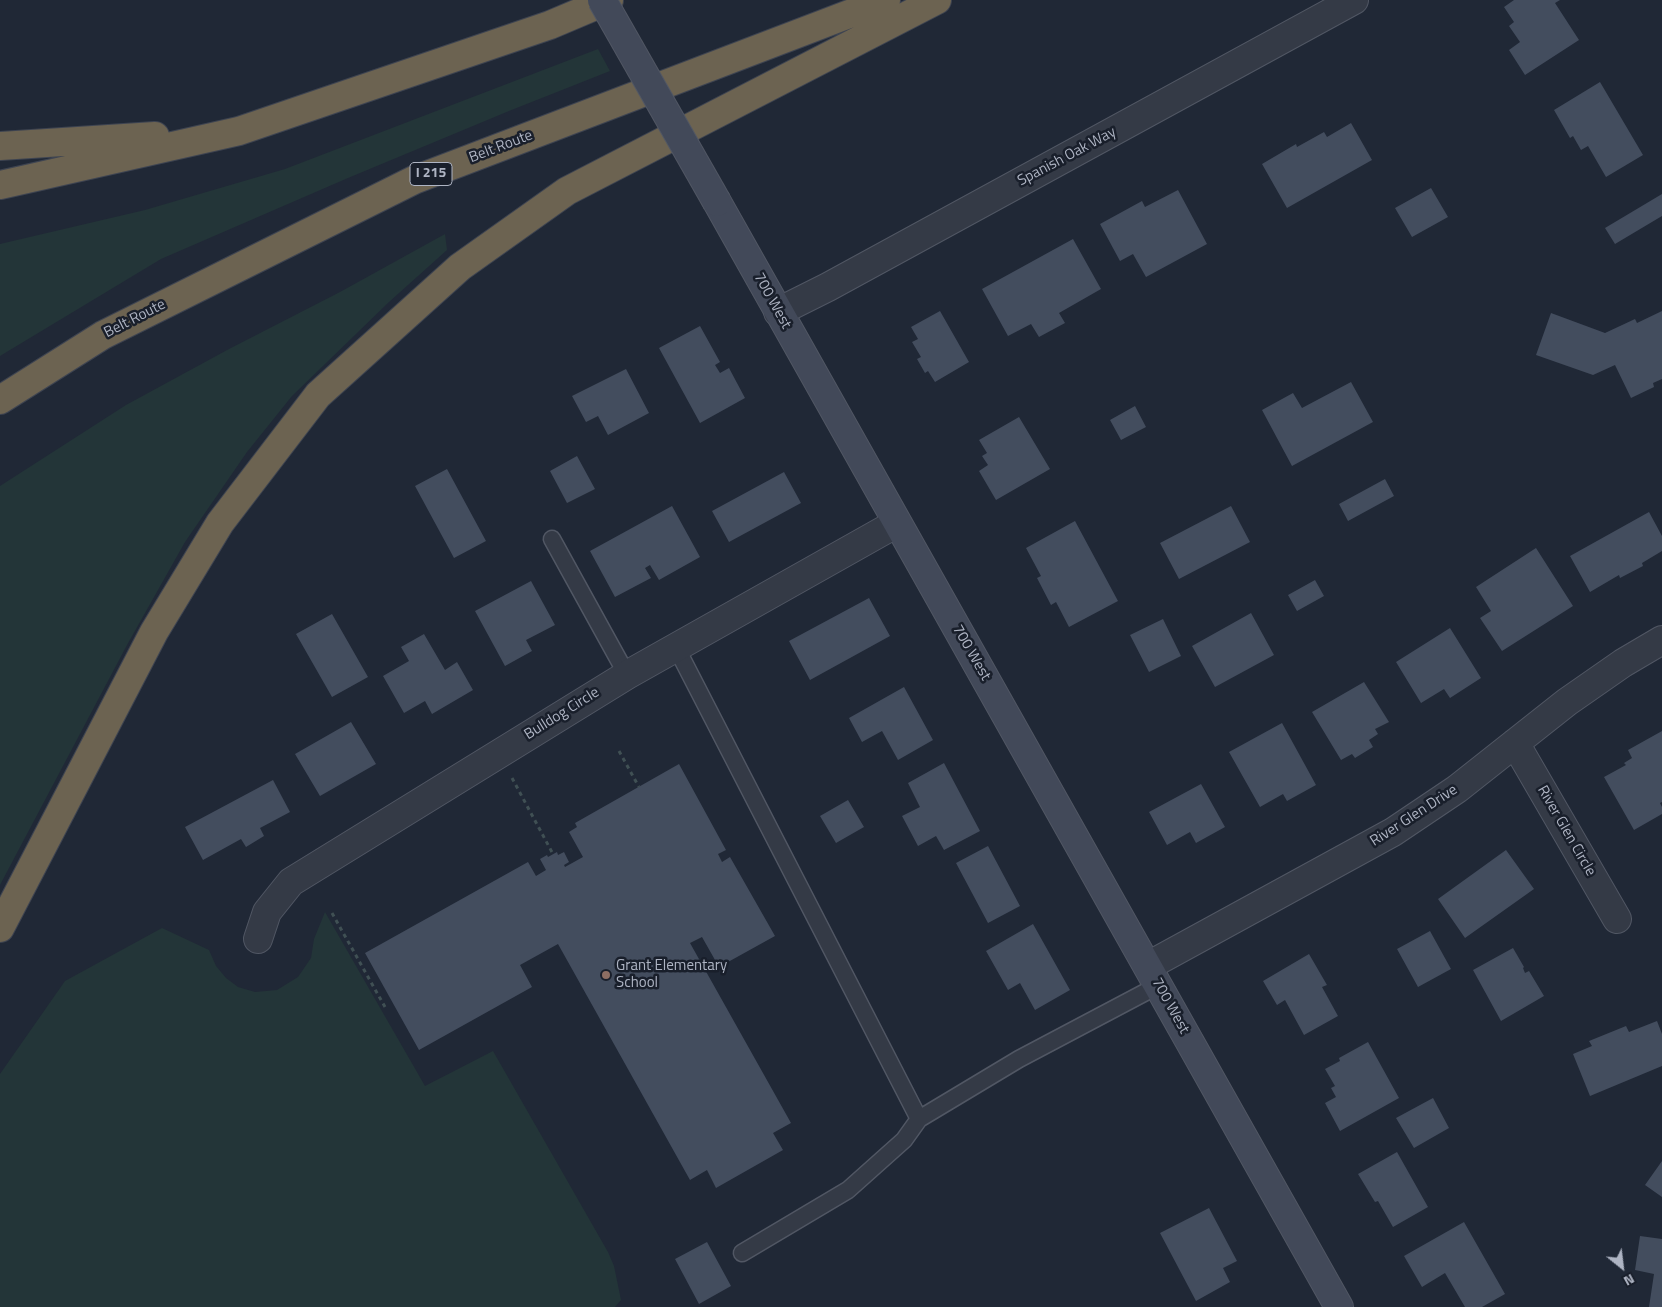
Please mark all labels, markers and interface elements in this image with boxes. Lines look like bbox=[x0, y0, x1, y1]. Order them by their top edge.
street label: Spanish Oak Way bbox=[1015, 123, 1119, 191]
street label: Belt Route bbox=[467, 127, 535, 167]
road number: I 215 bbox=[410, 162, 452, 185]
street label: 700 West bbox=[749, 270, 795, 332]
street label: Belt Route bbox=[101, 296, 169, 342]
street label: 700 West bbox=[948, 622, 994, 684]
street label: Bulldog Circle bbox=[521, 684, 603, 744]
street label: River Glen Drive bbox=[1367, 781, 1461, 851]
street label: River Glen Circle bbox=[1533, 783, 1599, 879]
place label: Grant Elementary School bbox=[616, 957, 727, 992]
marker: Grant Elementary School bbox=[600, 969, 612, 981]
street label: 700 West bbox=[1147, 975, 1193, 1037]
north arrow bbox=[1597, 1242, 1647, 1292]
text: N bbox=[1620, 1269, 1639, 1292]

